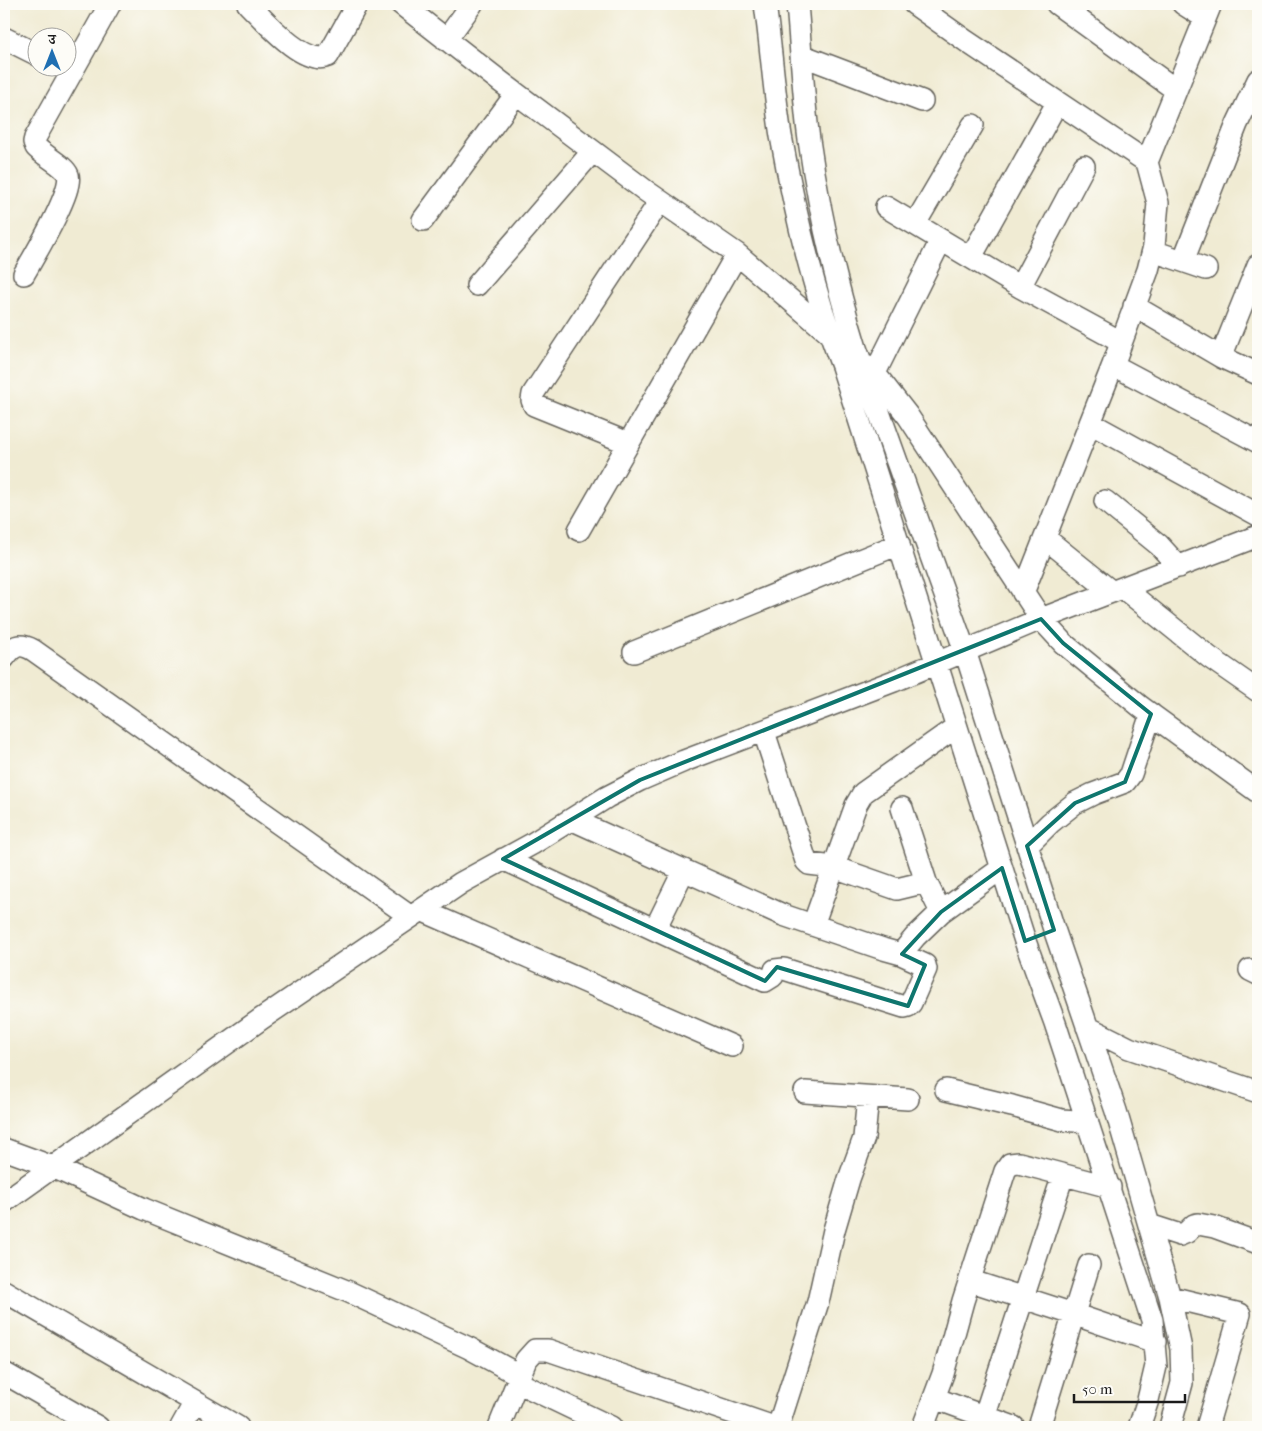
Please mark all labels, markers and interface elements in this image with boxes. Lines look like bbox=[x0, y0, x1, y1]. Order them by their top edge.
north arrow bbox=[28, 28, 78, 78]
text: उ bbox=[47, 31, 56, 48]
scale bar bbox=[1074, 1371, 1186, 1403]
text: 50 m bbox=[1082, 1380, 1113, 1398]

